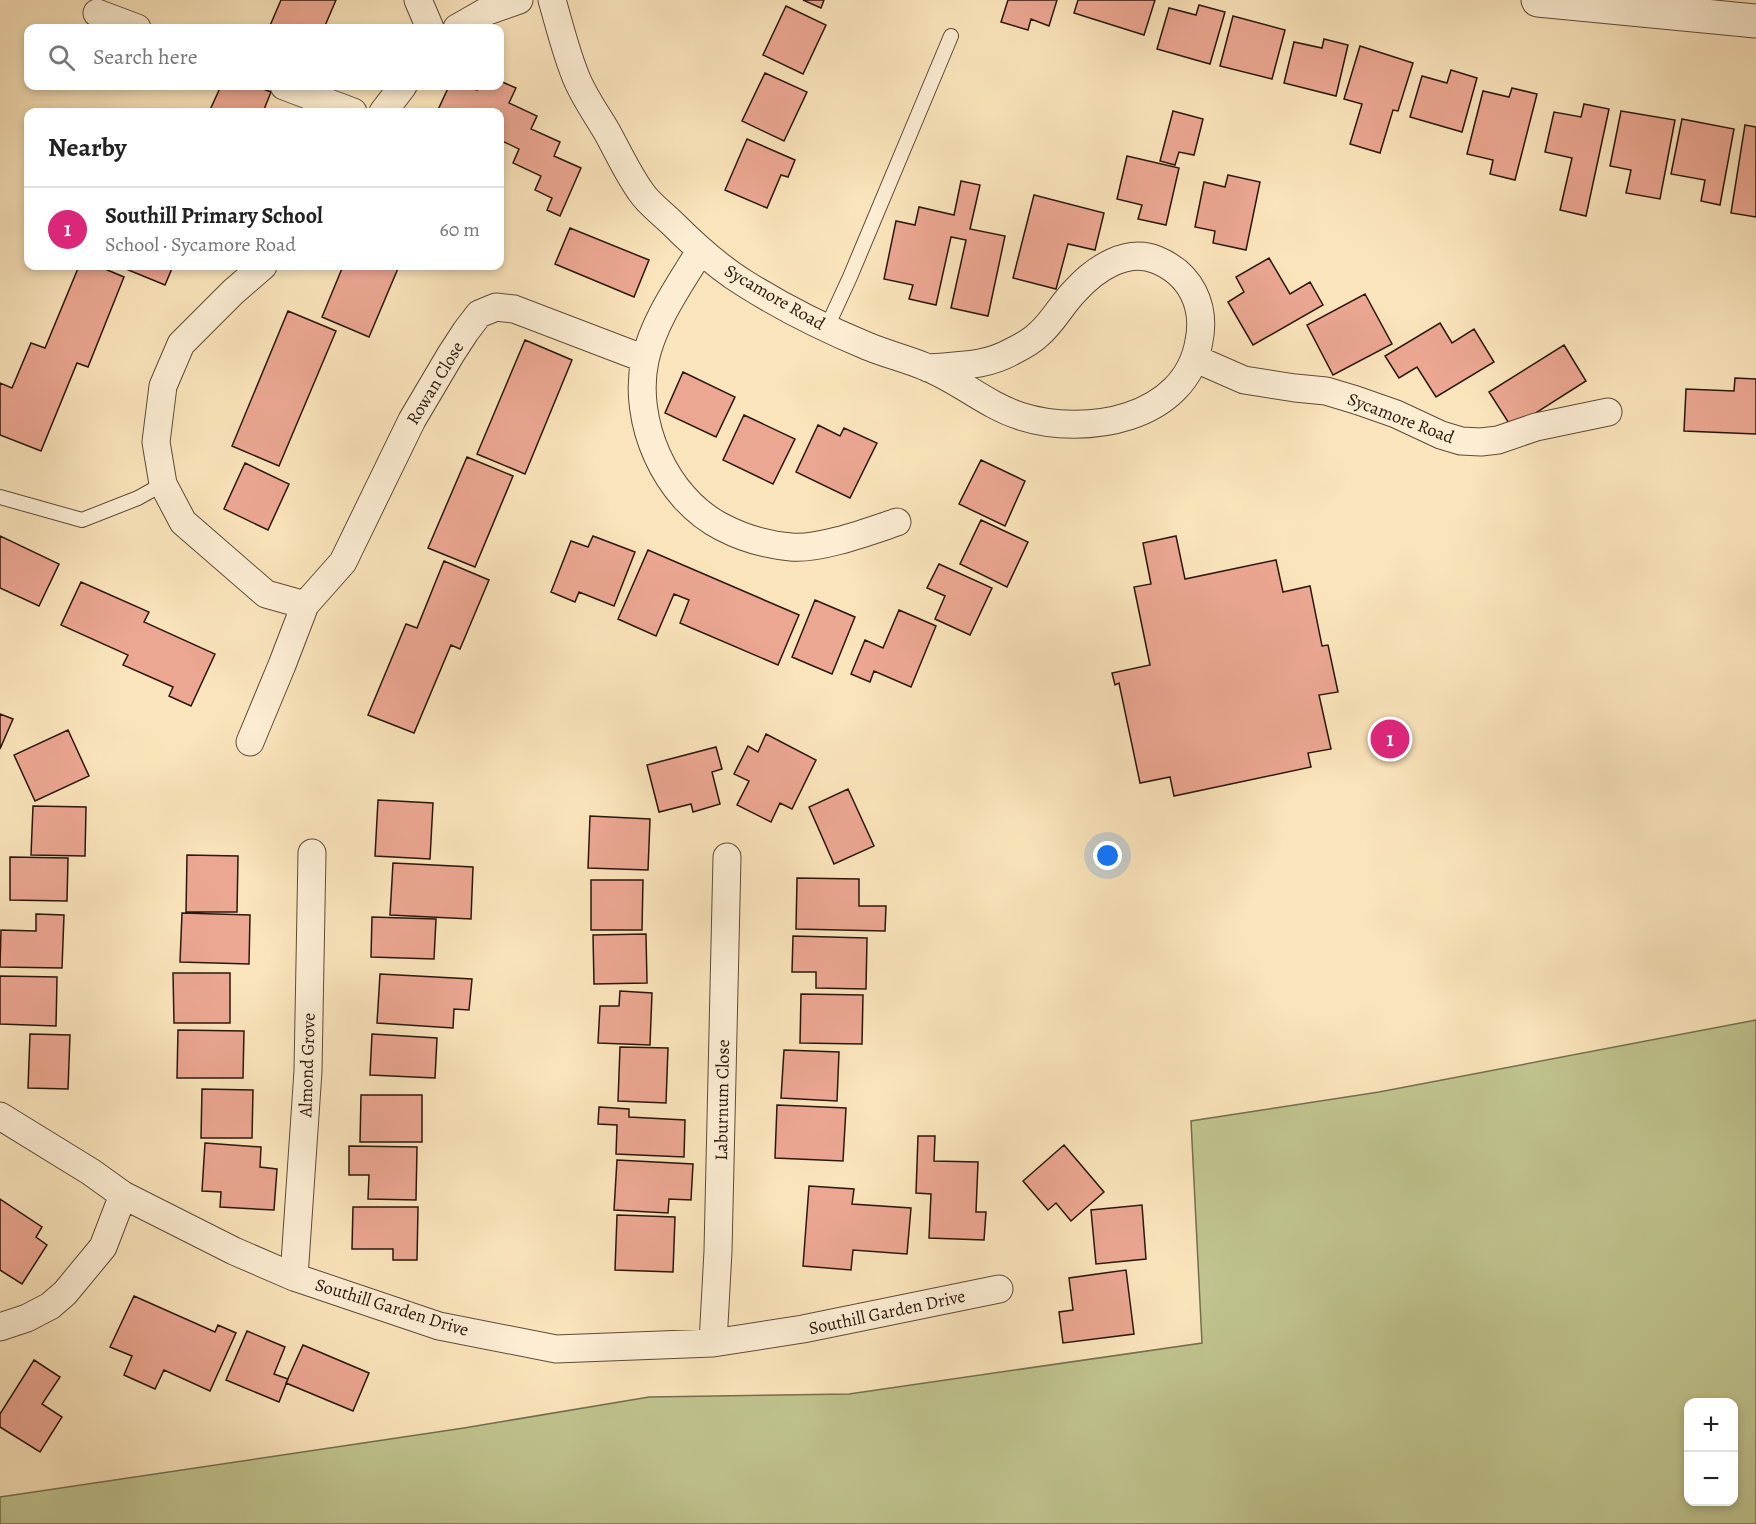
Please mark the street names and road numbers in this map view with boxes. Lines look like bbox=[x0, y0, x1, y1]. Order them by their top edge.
street label: Sycamore Road bbox=[720, 258, 830, 336]
street label: Rowan Close bbox=[401, 337, 469, 429]
street label: Sycamore Road bbox=[1344, 387, 1458, 449]
street label: Almond Grove bbox=[293, 1012, 321, 1119]
street label: Laburnum Close bbox=[709, 1039, 735, 1161]
street label: Southill Garden Drive bbox=[312, 1272, 472, 1342]
street label: Southill Garden Drive bbox=[807, 1284, 967, 1340]

